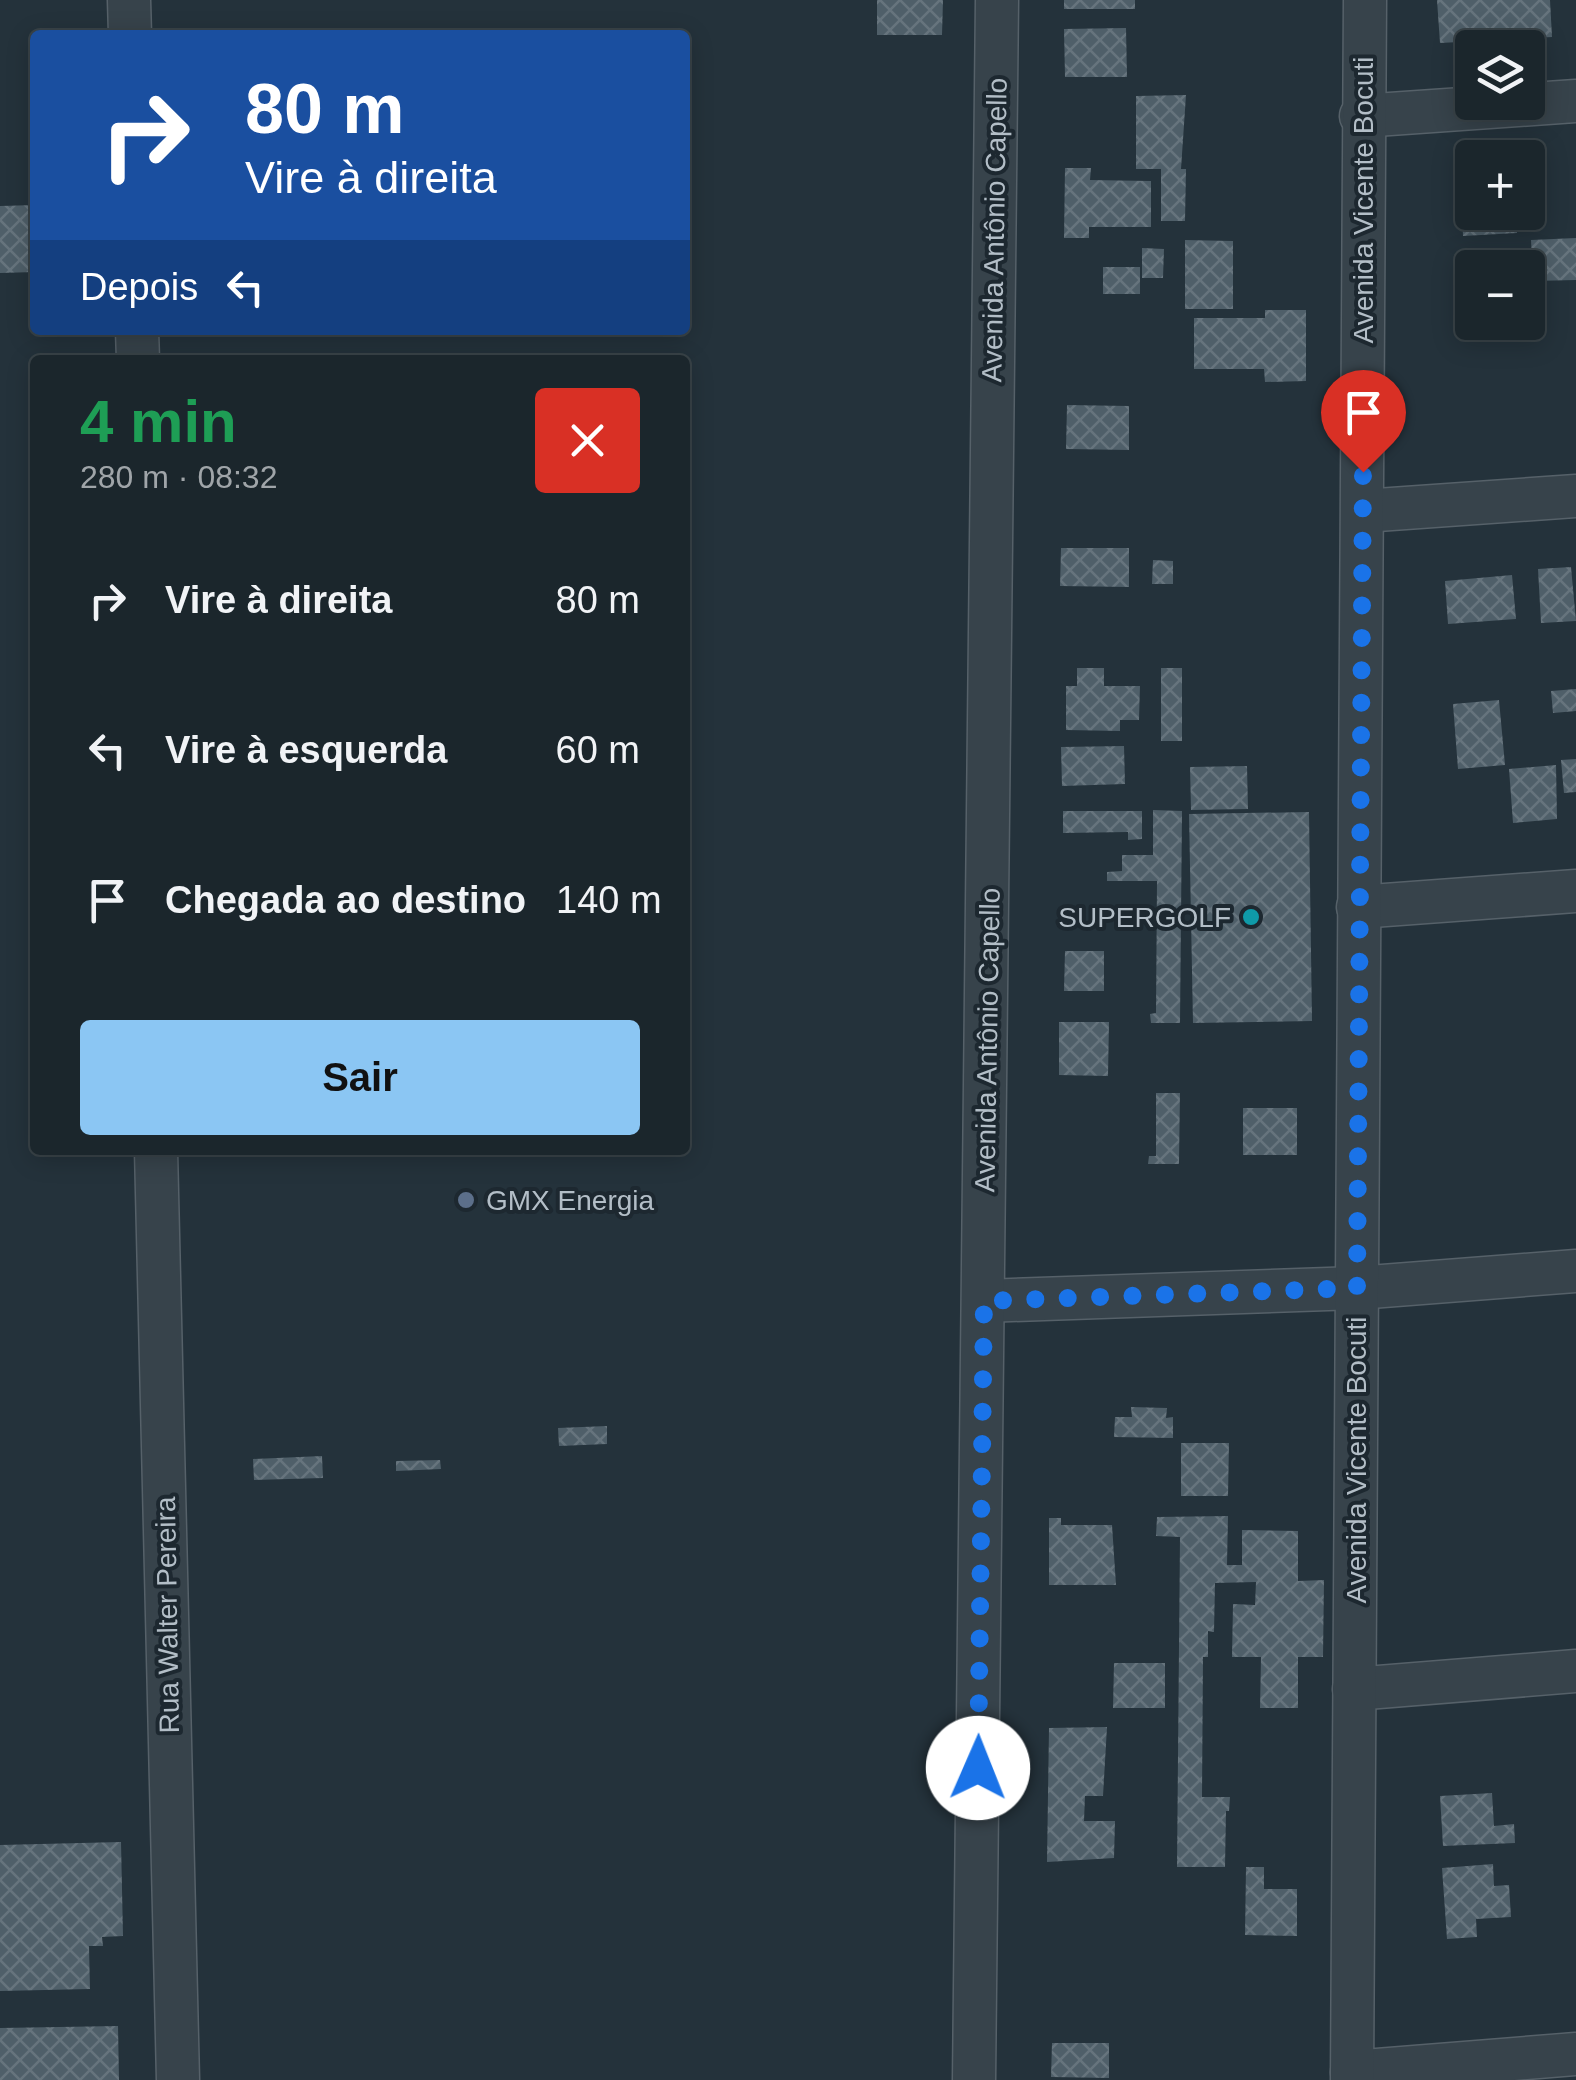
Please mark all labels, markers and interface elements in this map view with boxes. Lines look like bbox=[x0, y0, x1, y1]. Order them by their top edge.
map controls bbox=[1455, 30, 1545, 340]
button: layers bbox=[1455, 30, 1545, 120]
street label: Avenida Vicente Bocuti bbox=[1348, 57, 1379, 343]
icon: right bbox=[80, 70, 210, 200]
text: 80 m bbox=[245, 70, 405, 148]
street label: Avenida Antônio Capello bbox=[976, 77, 1013, 383]
button: + bbox=[1455, 140, 1545, 230]
text: Vire à direita bbox=[245, 152, 497, 203]
button: − bbox=[1455, 250, 1545, 340]
icon: left bbox=[218, 260, 273, 315]
text: Depois bbox=[80, 266, 198, 308]
pin bbox=[1321, 370, 1406, 473]
icon: arrive bbox=[1336, 385, 1391, 440]
text: 4 min bbox=[80, 388, 237, 455]
button: close bbox=[535, 388, 640, 493]
text: 280 m · 08:32 bbox=[80, 459, 277, 495]
icon: right bbox=[80, 573, 135, 628]
text: Vire à direita bbox=[165, 579, 392, 621]
text: 80 m bbox=[556, 579, 640, 621]
icon: left bbox=[80, 723, 135, 778]
text: Vire à esquerda bbox=[165, 729, 447, 771]
text: 60 m bbox=[556, 729, 640, 771]
icon: arrive bbox=[80, 873, 135, 928]
text: Chegada ao destino bbox=[165, 879, 526, 921]
text: 140 m bbox=[556, 879, 662, 921]
street label: Avenida Antônio Capello bbox=[969, 887, 1006, 1193]
place label: SUPERGOLF bbox=[1058, 902, 1231, 933]
marker: SUPERGOLF bbox=[1240, 906, 1262, 928]
button: Sair bbox=[80, 1020, 640, 1135]
place label: GMX Energia bbox=[486, 1185, 654, 1216]
marker: GMX Energia bbox=[455, 1189, 477, 1211]
street label: Avenida Vicente Bocuti bbox=[1341, 1317, 1372, 1603]
street label: Rua Walter Pereira bbox=[150, 1496, 185, 1734]
position arrow bbox=[926, 1716, 1030, 1820]

